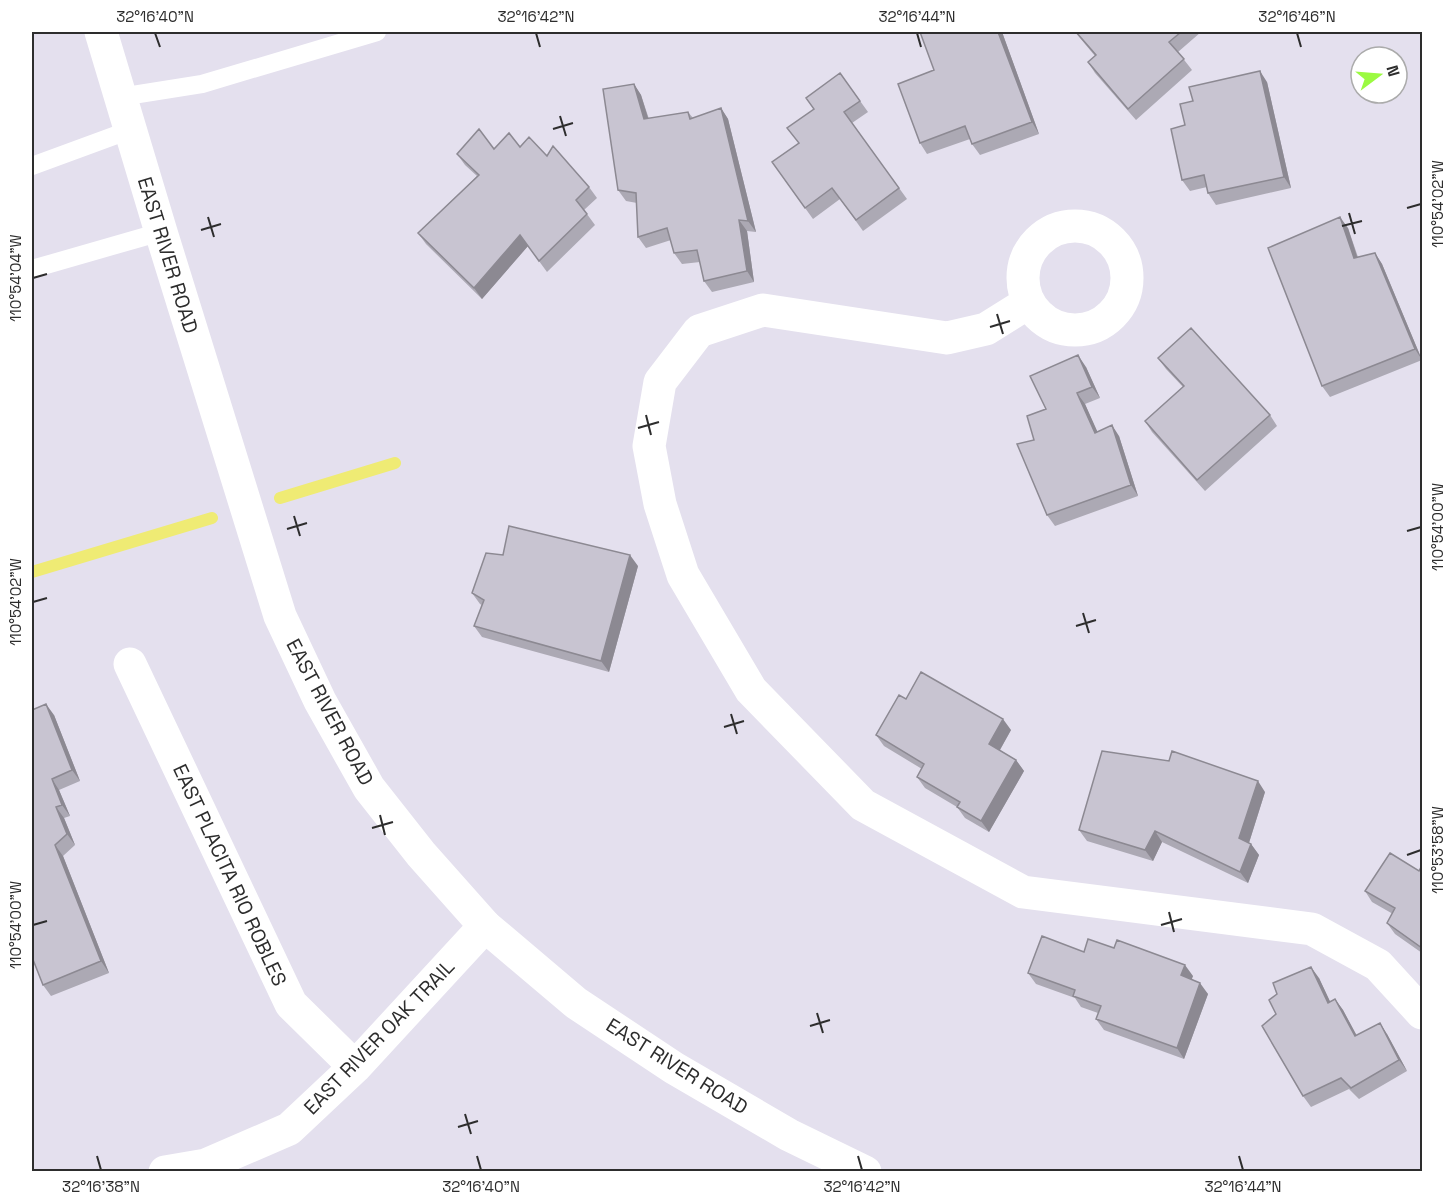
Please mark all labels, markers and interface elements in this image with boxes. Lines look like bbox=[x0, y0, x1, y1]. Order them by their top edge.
text: 32°16'40"N bbox=[116, 7, 194, 26]
text: 32°16'42"N bbox=[497, 7, 575, 26]
text: 32°16'44"N bbox=[879, 7, 955, 26]
text: 32°16'46"N bbox=[1258, 7, 1336, 26]
north arrow bbox=[1349, 45, 1409, 105]
text: N bbox=[1381, 63, 1405, 79]
text: 110°54'02"W bbox=[1428, 160, 1447, 248]
street label: EAST RIVER ROAD bbox=[132, 174, 204, 336]
text: 110°54'04"W bbox=[6, 234, 25, 322]
text: 110°54'00"W bbox=[1428, 483, 1447, 571]
text: 110°54'02"W bbox=[6, 558, 25, 646]
street label: EAST RIVER ROAD bbox=[280, 634, 380, 790]
street label: EAST PLACITA RIO ROBLES bbox=[167, 760, 293, 990]
text: 110°53'58"W bbox=[1428, 806, 1447, 894]
text: 110°54'00"W bbox=[6, 881, 25, 969]
street label: EAST RIVER OAK TRAIL bbox=[298, 954, 460, 1120]
street label: EAST RIVER ROAD bbox=[601, 1012, 753, 1120]
text: 32°16'38"N bbox=[62, 1177, 140, 1196]
text: 32°16'40"N bbox=[442, 1177, 520, 1196]
text: 32°16'42"N bbox=[823, 1177, 901, 1196]
text: 32°16'44"N bbox=[1205, 1177, 1281, 1196]

